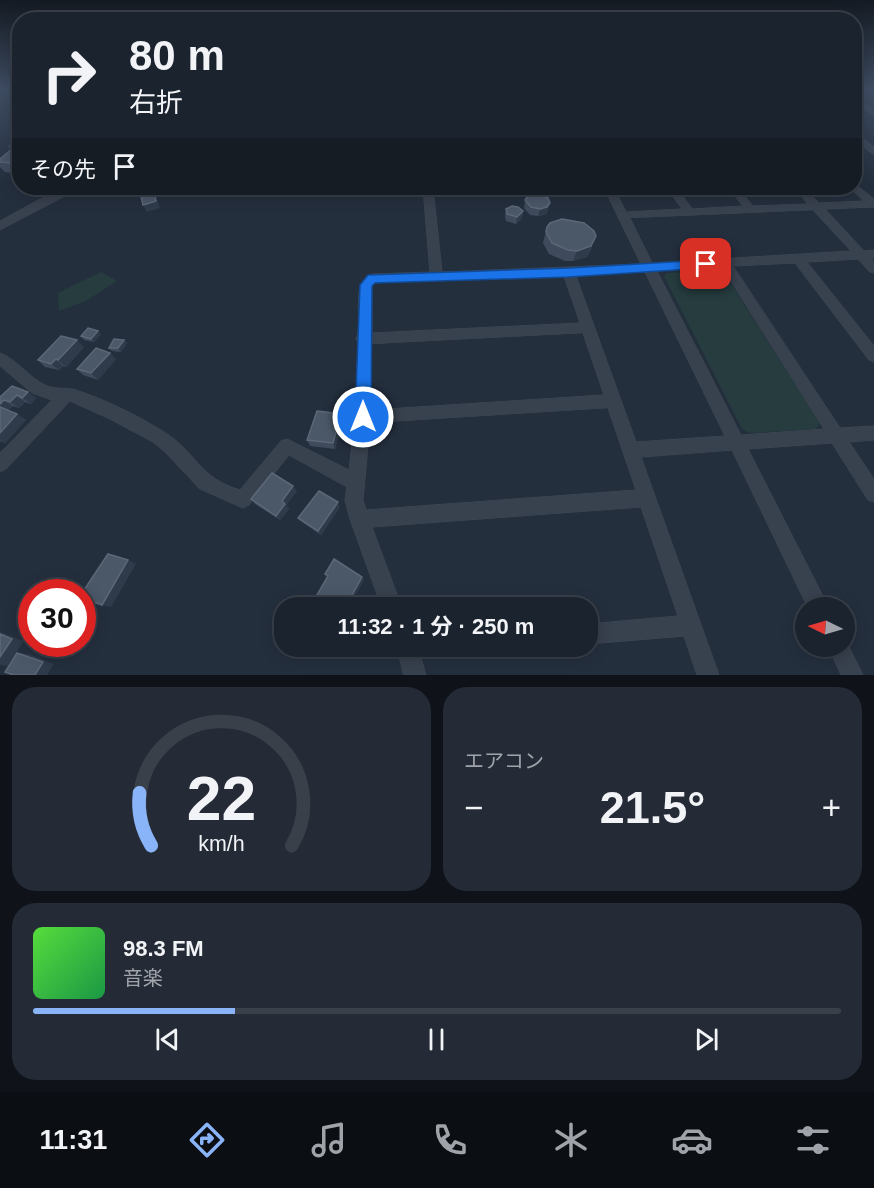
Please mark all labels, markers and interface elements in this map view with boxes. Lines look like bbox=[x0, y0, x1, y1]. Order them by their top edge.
text: 80 m bbox=[129, 32, 225, 79]
icon: right bbox=[30, 36, 108, 114]
text: 右折 bbox=[129, 88, 183, 118]
icon: arrive bbox=[108, 150, 141, 183]
text: その先 bbox=[30, 157, 96, 182]
pin bbox=[680, 238, 731, 289]
icon: arrive bbox=[689, 247, 722, 280]
position arrow bbox=[331, 385, 395, 449]
speed limit sign: 30 bbox=[18, 579, 96, 657]
north arrow bbox=[795, 597, 855, 657]
map controls bbox=[795, 597, 855, 657]
text: 11:32 · 1 分 · 250 m bbox=[338, 614, 534, 639]
text: エアコン bbox=[464, 750, 544, 772]
text: 22 bbox=[187, 764, 256, 833]
text: 21.5° bbox=[600, 782, 705, 833]
text: − bbox=[464, 789, 483, 826]
text: + bbox=[822, 789, 841, 826]
text: km/h bbox=[198, 832, 245, 856]
text: 98.3 FM bbox=[123, 936, 204, 961]
text: 音楽 bbox=[123, 967, 163, 989]
icon: previous bbox=[151, 1023, 184, 1056]
icon: pause bbox=[420, 1023, 453, 1056]
icon: next bbox=[690, 1023, 723, 1056]
icon: directions bbox=[186, 1119, 228, 1161]
icon: music bbox=[308, 1119, 350, 1161]
icon: phone bbox=[429, 1119, 471, 1161]
icon: climate bbox=[550, 1119, 592, 1161]
icon: car bbox=[671, 1119, 713, 1161]
icon: filters bbox=[792, 1119, 834, 1161]
text: 11:31 bbox=[40, 1125, 107, 1155]

